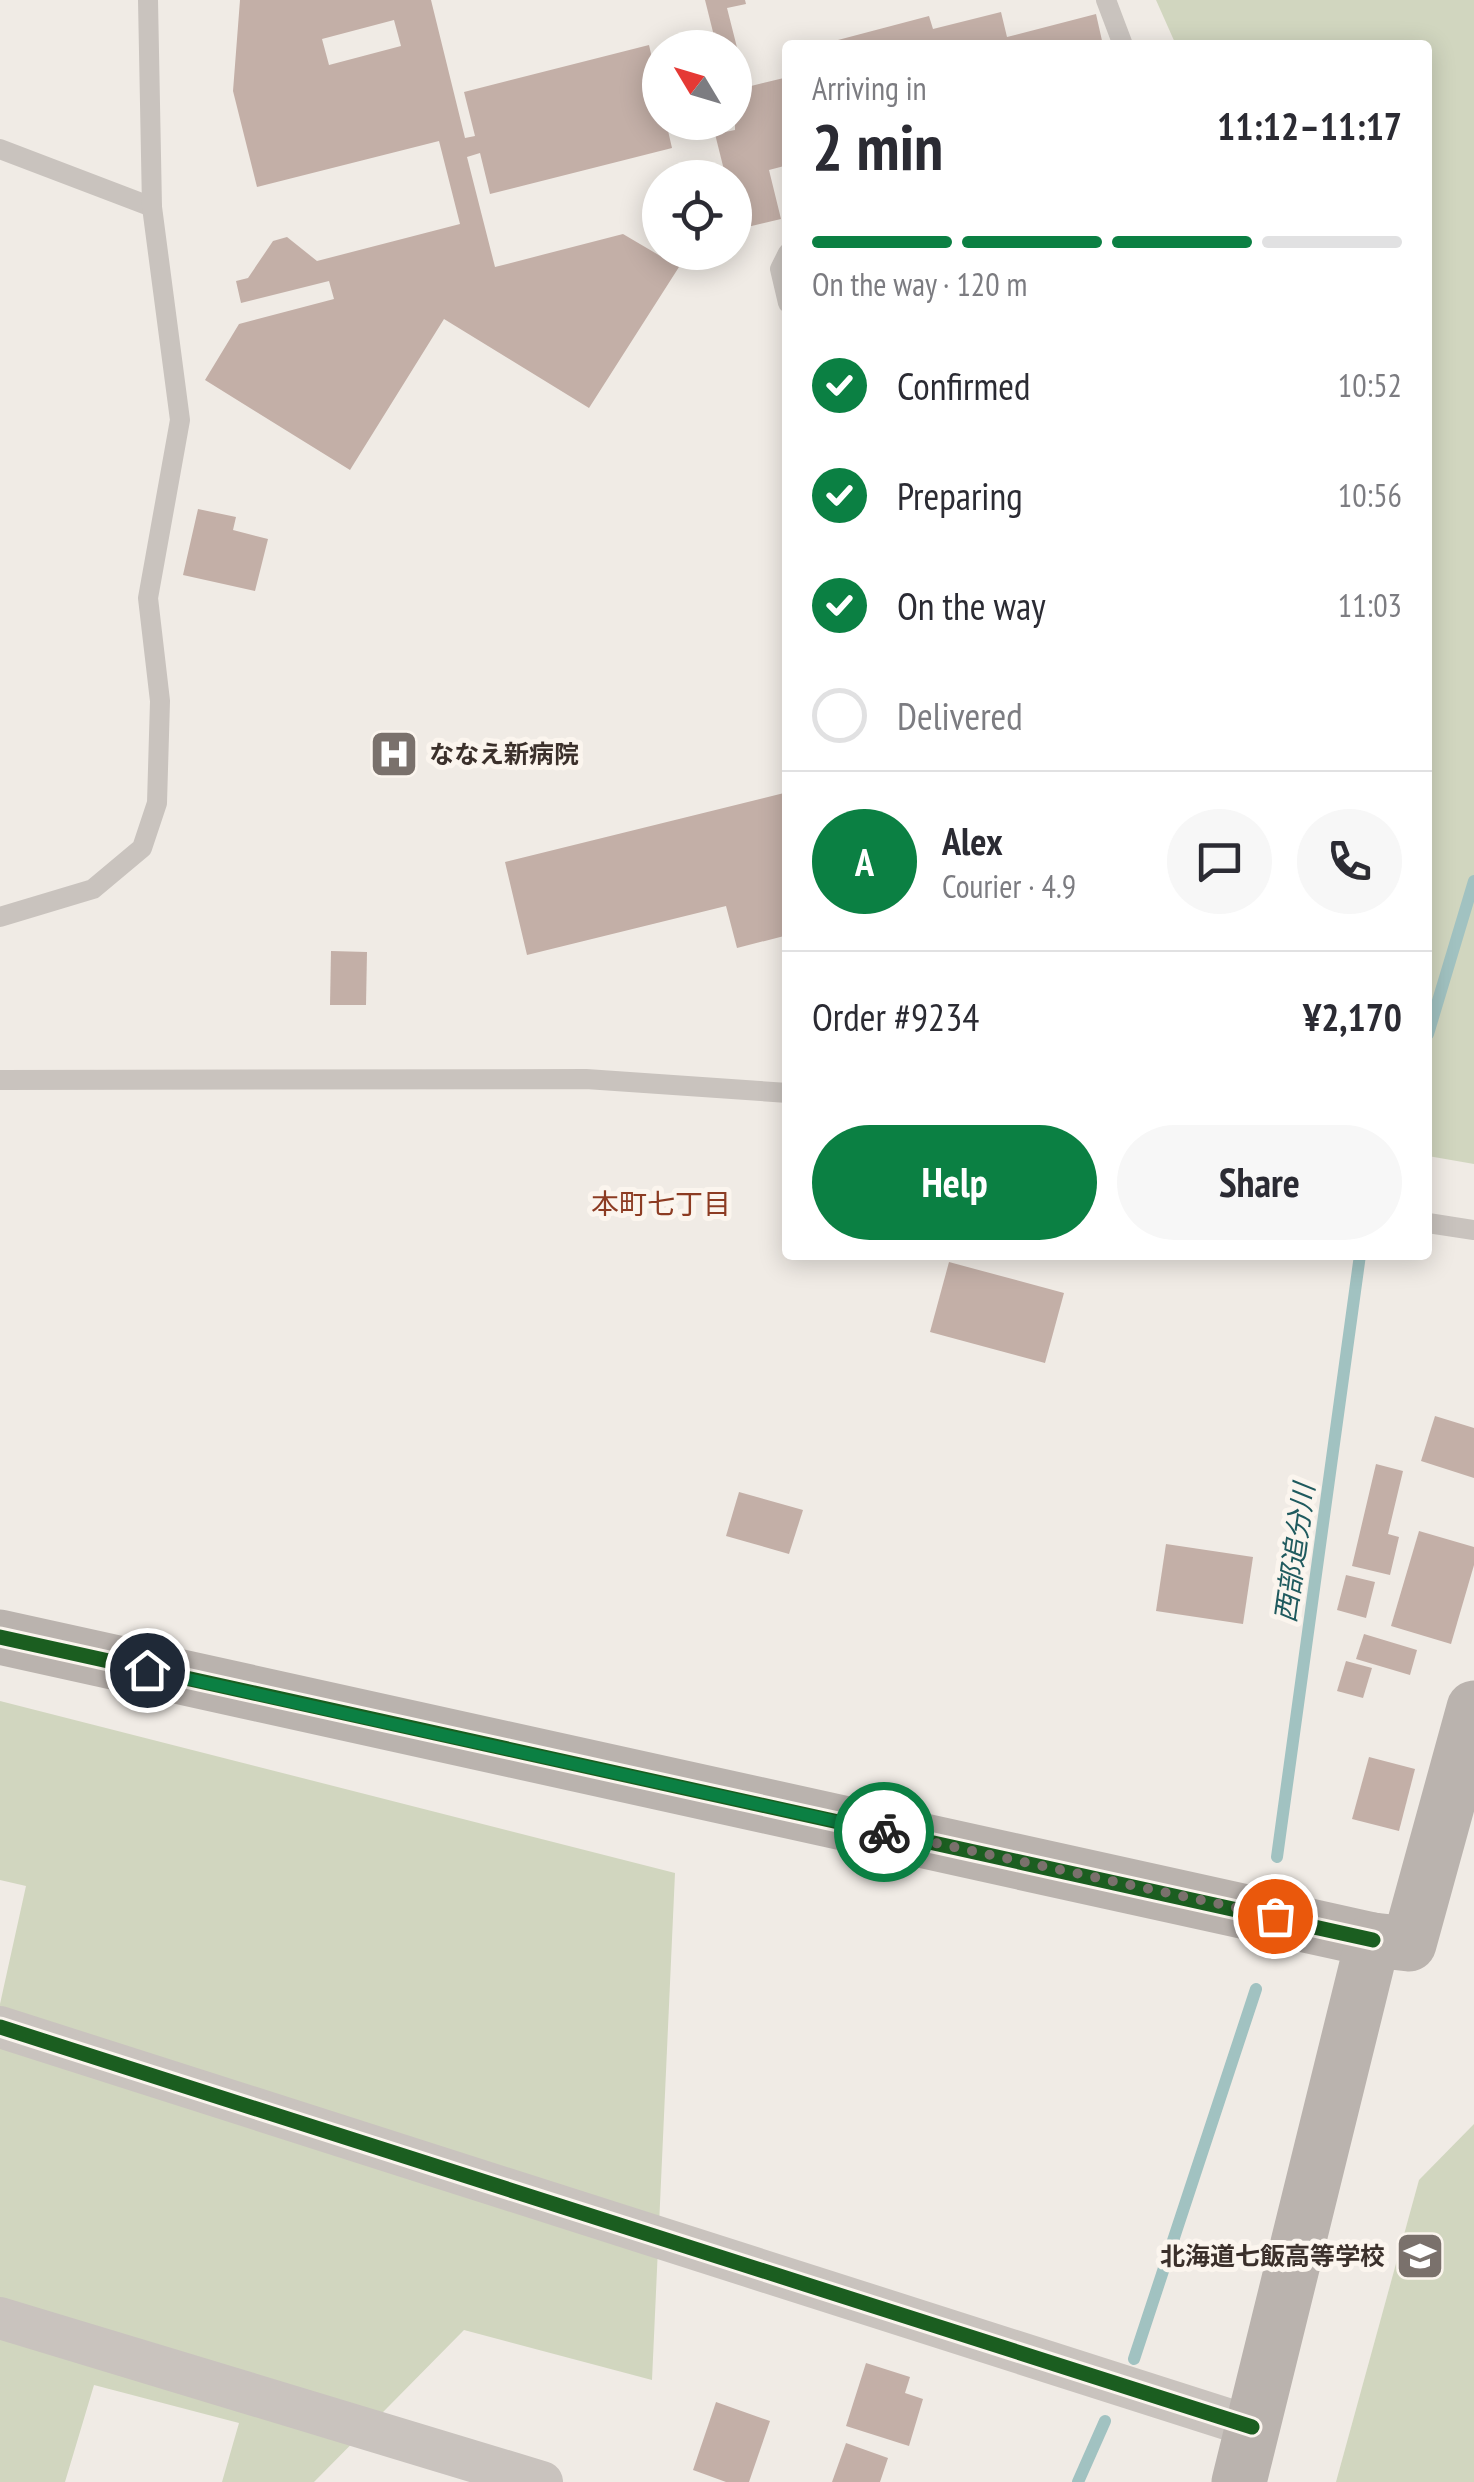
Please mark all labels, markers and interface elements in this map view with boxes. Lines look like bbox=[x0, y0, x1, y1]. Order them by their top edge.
north arrow bbox=[642, 30, 752, 140]
map controls bbox=[642, 30, 752, 270]
text: Arriving in bbox=[812, 67, 927, 109]
text: 11:12–11:17 bbox=[1217, 101, 1402, 150]
text: 2 min bbox=[812, 104, 943, 188]
button: locate bbox=[642, 160, 752, 270]
text: On the way · 120 m bbox=[812, 263, 1027, 305]
icon: check bbox=[812, 358, 867, 413]
text: Confirmed bbox=[897, 361, 1030, 410]
text: 10:52 bbox=[1338, 364, 1402, 406]
icon: check bbox=[812, 468, 867, 523]
text: Preparing bbox=[897, 471, 1023, 520]
text: 10:56 bbox=[1338, 474, 1402, 516]
icon: check bbox=[812, 578, 867, 633]
text: On the way bbox=[897, 581, 1045, 630]
text: 11:03 bbox=[1338, 584, 1402, 626]
text: Delivered bbox=[897, 691, 1023, 740]
hospital icon: ななえ新病院 bbox=[368, 728, 420, 780]
place label: ななえ新病院 bbox=[429, 738, 579, 770]
button: chat bbox=[1167, 809, 1272, 914]
button: phone bbox=[1297, 809, 1402, 914]
text: Alex bbox=[942, 816, 1003, 865]
text: A bbox=[855, 837, 874, 886]
text: Courier · 4.9 bbox=[942, 865, 1076, 907]
text: Order #9234 bbox=[812, 992, 979, 1041]
text: ¥2,170 bbox=[1303, 992, 1402, 1041]
button: Help bbox=[812, 1125, 1097, 1240]
button: Share bbox=[1117, 1125, 1402, 1240]
district label: 本町七丁目 bbox=[591, 1185, 731, 1222]
water label: 西部追分川 bbox=[1266, 1478, 1322, 1625]
pin bbox=[105, 1628, 190, 1713]
icon: home bbox=[120, 1643, 175, 1698]
courier bbox=[834, 1782, 934, 1882]
icon: bike bbox=[857, 1805, 912, 1860]
pin bbox=[1233, 1874, 1318, 1959]
icon: bag bbox=[1248, 1889, 1303, 1944]
school or university icon: 北海道七飯高等学校 bbox=[1394, 2230, 1446, 2282]
place label: 北海道七飯高等学校 bbox=[1160, 2240, 1385, 2272]

